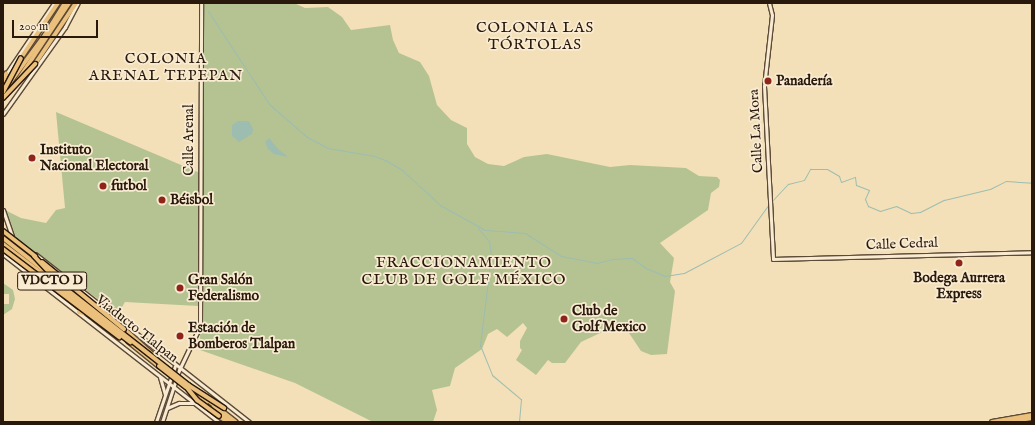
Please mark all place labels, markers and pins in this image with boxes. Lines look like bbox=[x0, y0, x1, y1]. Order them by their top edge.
place label: Panadería bbox=[776, 73, 832, 89]
marker: Panadería bbox=[763, 76, 773, 86]
place label: Instituto Nacional Electoral bbox=[40, 142, 149, 174]
marker: Instituto Nacional Electoral bbox=[27, 153, 37, 163]
place label: futbol bbox=[111, 178, 147, 194]
marker: futbol bbox=[98, 181, 108, 191]
place label: Béisbol bbox=[170, 192, 213, 208]
marker: Béisbol bbox=[157, 195, 167, 205]
marker: Bodega Aurrera Express bbox=[954, 258, 964, 268]
place label: Bodega Aurrera Express bbox=[913, 270, 1005, 302]
place label: Gran Salón Federalismo bbox=[188, 272, 259, 304]
marker: Gran Salón Federalismo bbox=[175, 283, 185, 293]
place label: Club de Golf Mexico bbox=[572, 303, 646, 336]
marker: Club de Golf Mexico bbox=[559, 314, 569, 324]
place label: Estación de Bomberos Tlalpan bbox=[188, 320, 295, 352]
marker: Estación de Bomberos Tlalpan bbox=[175, 331, 185, 341]

